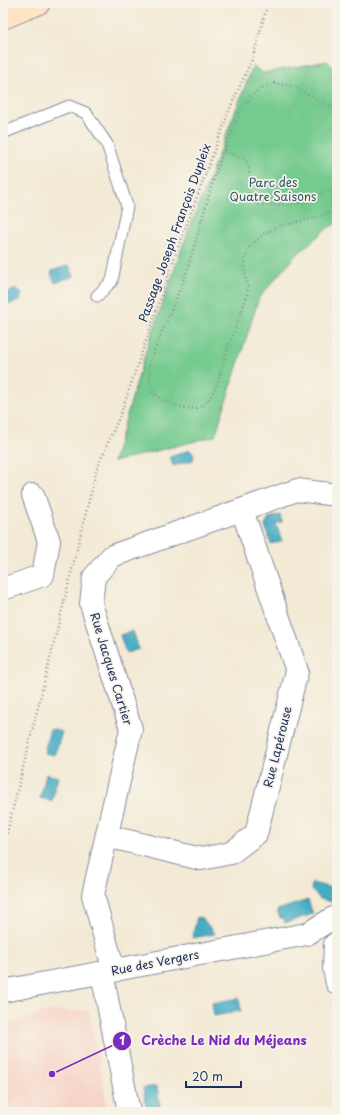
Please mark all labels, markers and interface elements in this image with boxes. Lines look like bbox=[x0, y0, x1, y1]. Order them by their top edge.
street label: Passage Joseph François Dupleix bbox=[133, 141, 215, 324]
park label: Parc des Quatre Saisons bbox=[230, 173, 316, 205]
street label: Rue Jacques Cartier bbox=[86, 610, 138, 728]
street label: Rue Lapérouse bbox=[258, 704, 296, 789]
street label: Rue des Vergers bbox=[109, 945, 201, 979]
callout: Crèche Le Nid du Méjeans bbox=[112, 1028, 316, 1053]
text: Crèche Le Nid du Méjeans bbox=[141, 1030, 307, 1049]
text: 1 bbox=[119, 1031, 125, 1049]
scale bar bbox=[186, 1063, 241, 1089]
text: 20 m bbox=[192, 1067, 223, 1085]

